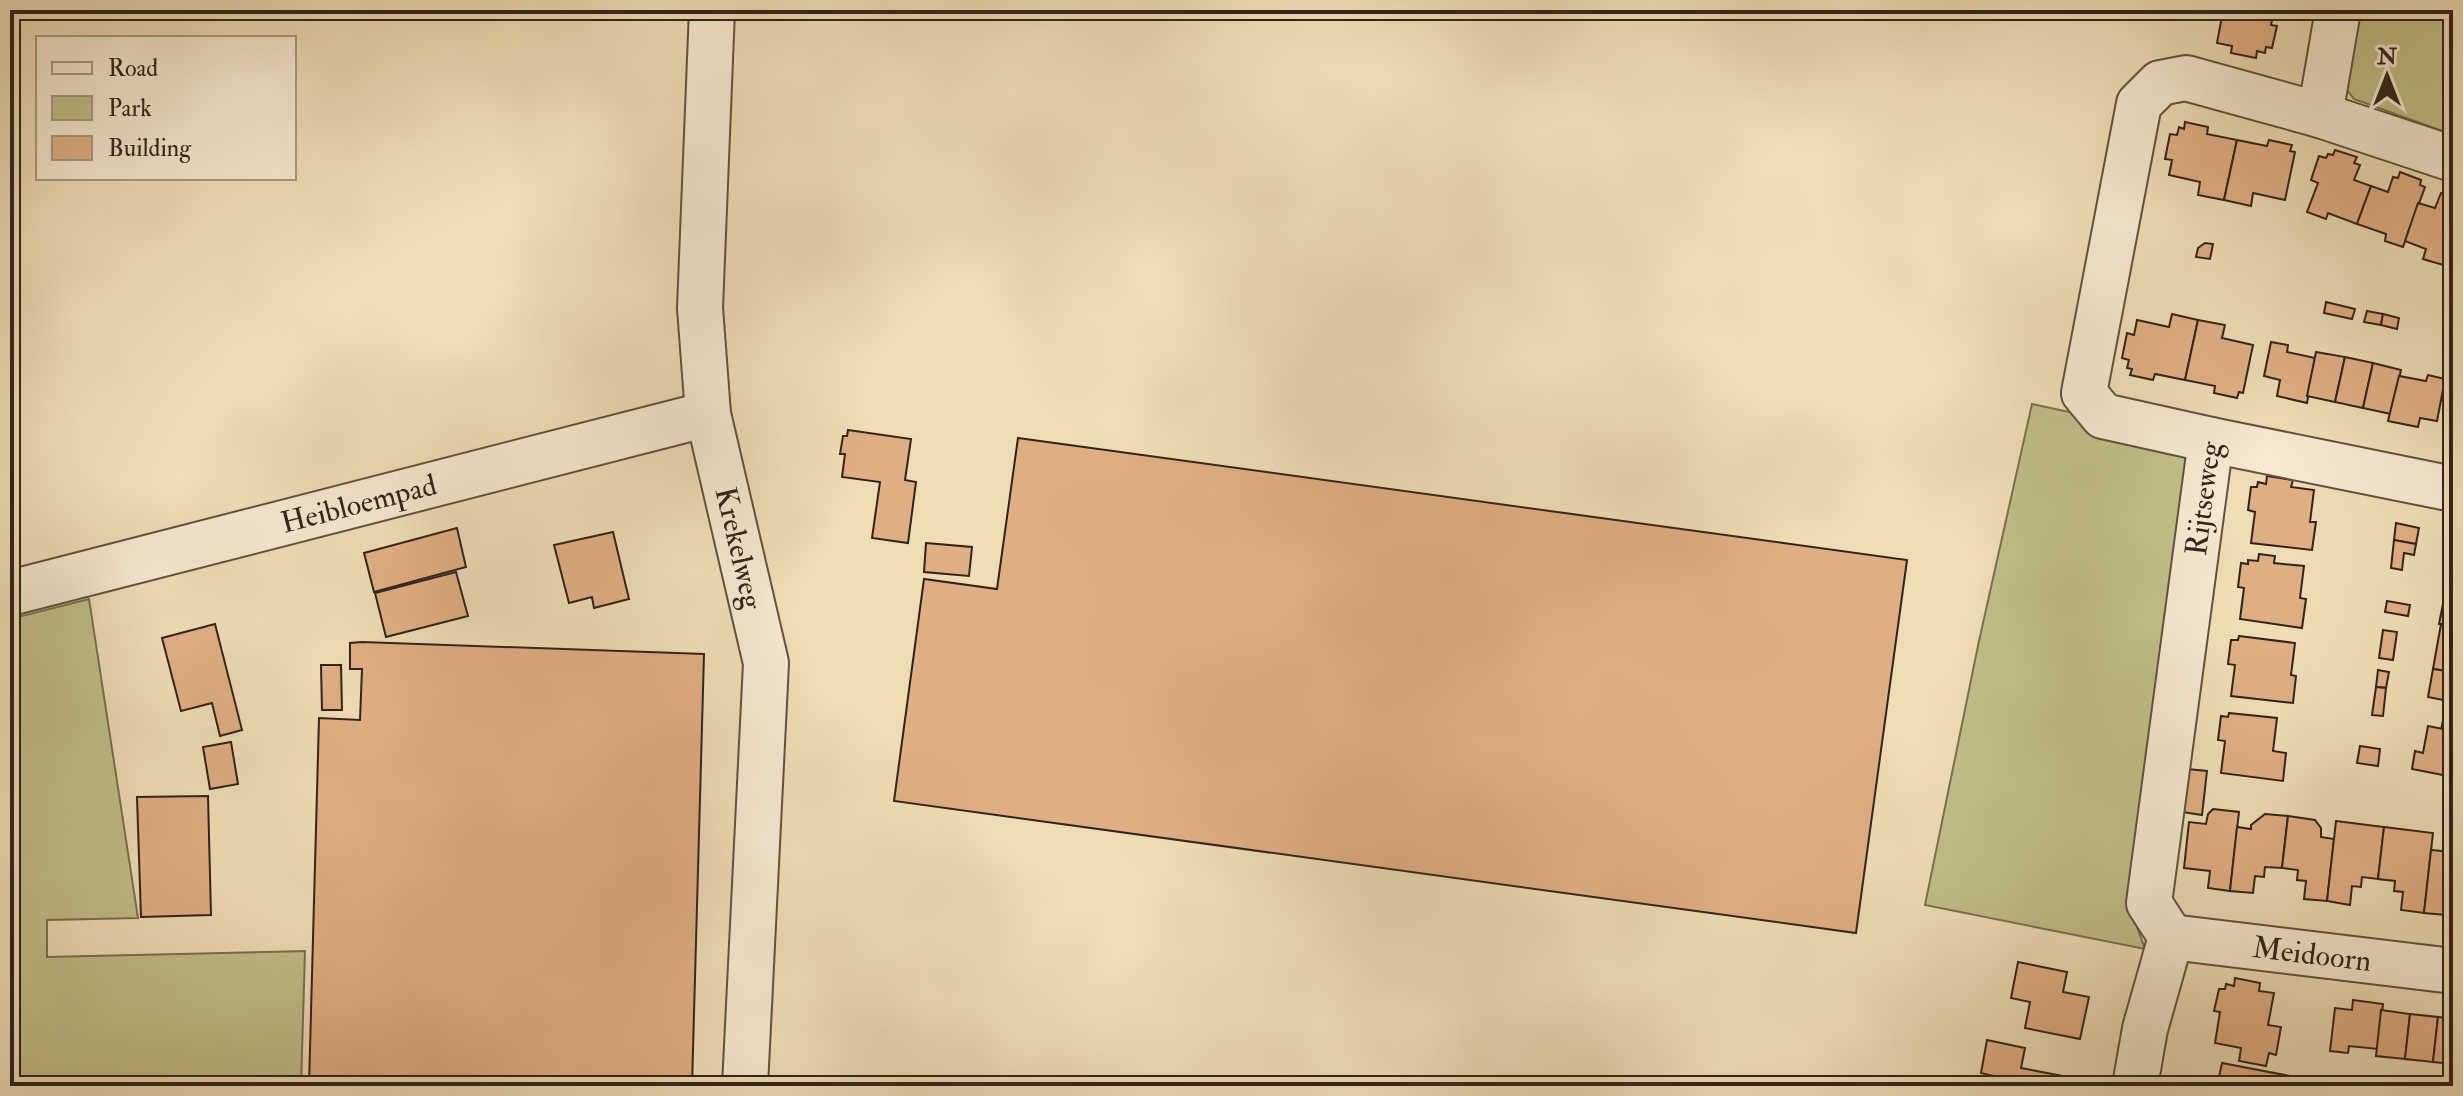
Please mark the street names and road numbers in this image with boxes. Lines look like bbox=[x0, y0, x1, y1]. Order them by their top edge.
street label: Rijtseweg bbox=[2177, 438, 2229, 558]
street label: Heibloempad bbox=[277, 466, 441, 541]
street label: Krekelweg bbox=[707, 483, 772, 614]
street label: Meidoorn bbox=[2251, 928, 2373, 980]

